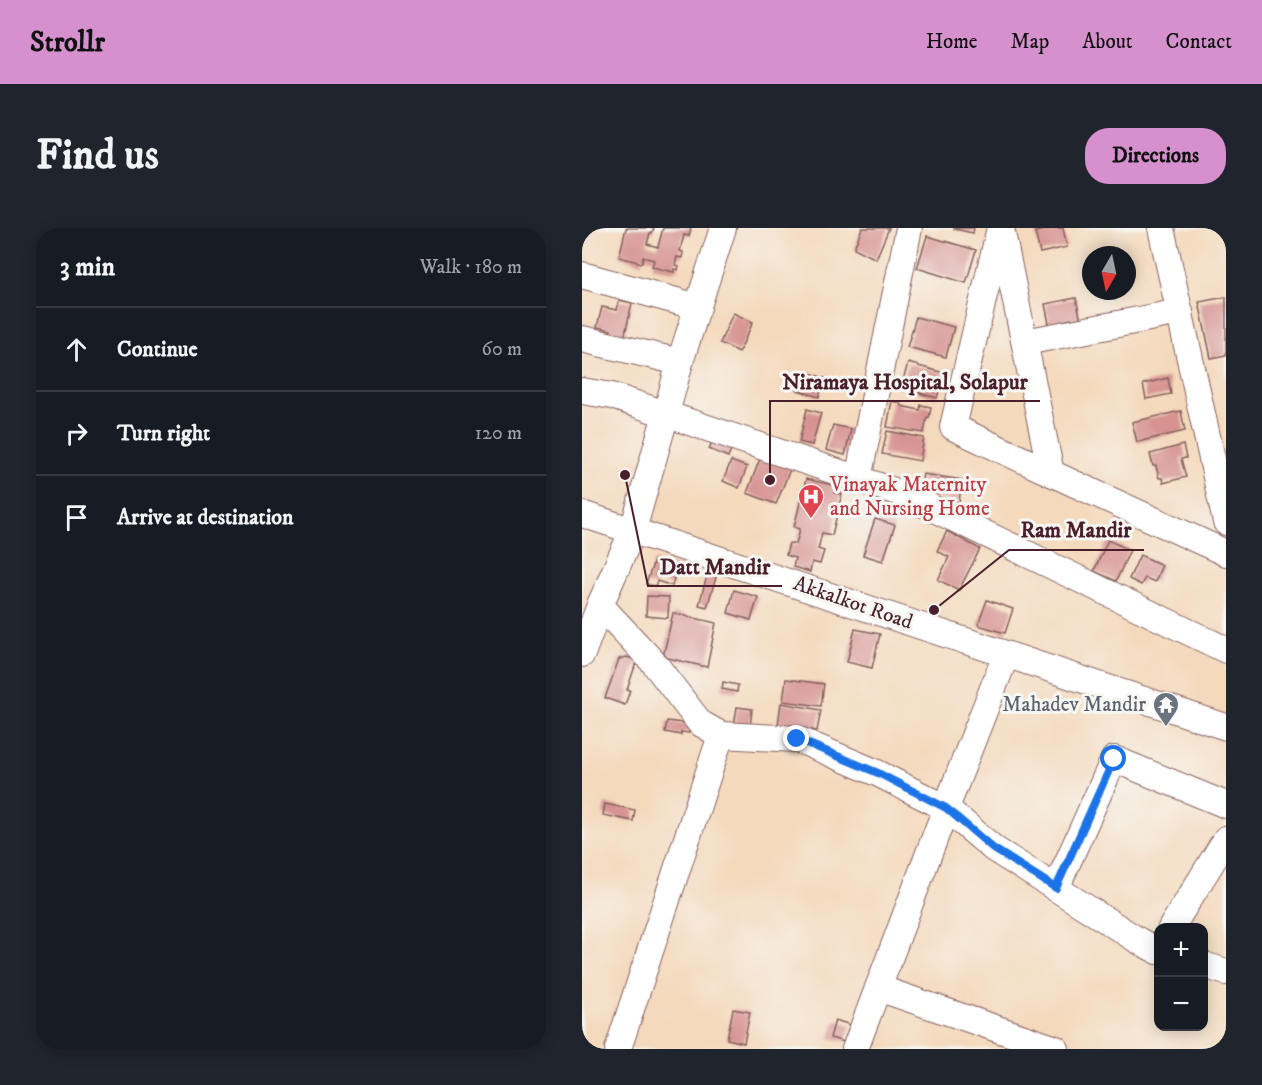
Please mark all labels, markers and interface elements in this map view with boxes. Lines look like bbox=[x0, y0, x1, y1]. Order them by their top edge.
text: Strollr bbox=[30, 25, 105, 60]
text: Home bbox=[926, 29, 978, 55]
text: Map bbox=[1011, 29, 1049, 55]
text: About bbox=[1082, 29, 1133, 55]
text: Contact bbox=[1166, 29, 1232, 55]
button: Directions bbox=[1085, 128, 1226, 184]
text: Find us bbox=[36, 130, 159, 182]
north arrow bbox=[1082, 246, 1136, 300]
text: 3 min bbox=[60, 251, 115, 284]
text: Walk · 180 m bbox=[420, 255, 522, 280]
icon: ahead bbox=[60, 333, 93, 366]
text: Continue bbox=[117, 336, 198, 363]
text: 60 m bbox=[482, 337, 522, 362]
callout: Niramaya Hospital, Solapur bbox=[770, 361, 1040, 401]
text: Niramaya Hospital, Solapur bbox=[782, 369, 1029, 396]
icon: right bbox=[60, 417, 93, 450]
text: Turn right bbox=[117, 420, 210, 447]
text: 120 m bbox=[475, 421, 522, 446]
place label: Vinayak Maternity and Nursing Home bbox=[829, 472, 990, 522]
hospital icon: Vinayak Maternity and Nursing Home bbox=[796, 482, 826, 520]
icon: arrive bbox=[60, 501, 93, 534]
text: Arrive at destination bbox=[117, 504, 294, 531]
callout: Ram Mandir bbox=[1009, 510, 1144, 550]
text: Ram Mandir bbox=[1021, 517, 1132, 544]
callout: Datt Mandir bbox=[648, 546, 782, 586]
text: Datt Mandir bbox=[660, 554, 771, 581]
street label: Akkalkot Road bbox=[790, 570, 917, 636]
temple icon: Mahadev Mandir bbox=[1151, 690, 1181, 728]
place label: Mahadev Mandir bbox=[1002, 692, 1146, 718]
route end bbox=[783, 725, 809, 751]
route start bbox=[1100, 745, 1126, 771]
map controls bbox=[1154, 923, 1208, 1031]
button: + bbox=[1154, 923, 1208, 977]
button: − bbox=[1154, 977, 1208, 1031]

